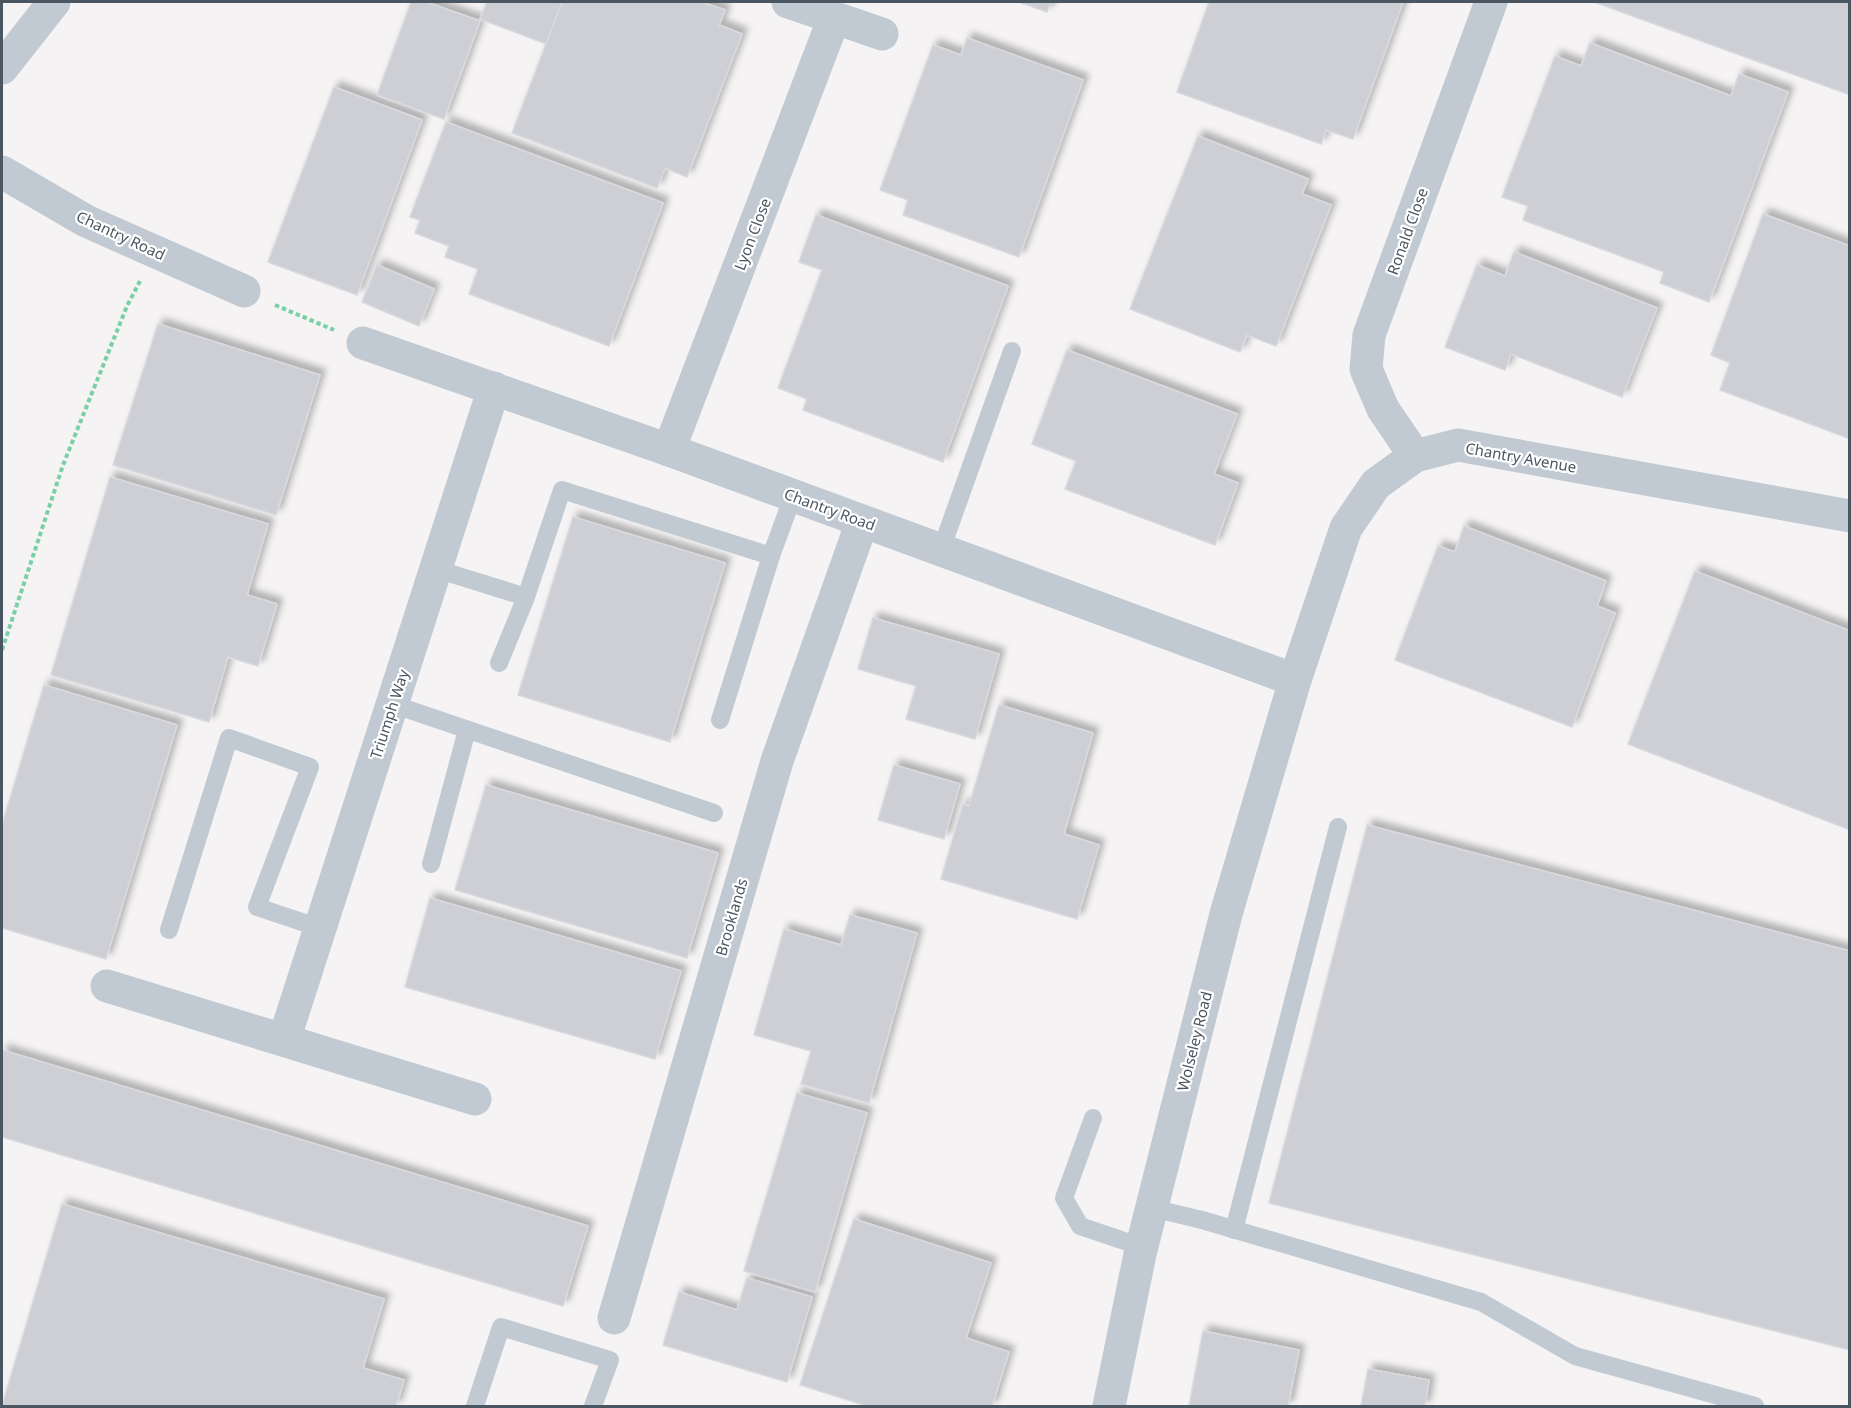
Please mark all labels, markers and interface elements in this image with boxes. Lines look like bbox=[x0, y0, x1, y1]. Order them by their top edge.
street label: Ronald Close bbox=[1382, 185, 1432, 277]
street label: Lyon Close bbox=[729, 195, 775, 273]
street label: Chantry Road bbox=[73, 206, 169, 264]
street label: Chantry Avenue bbox=[1464, 437, 1578, 477]
street label: Chantry Road bbox=[782, 483, 878, 535]
street label: Triumph Way bbox=[365, 666, 413, 761]
street label: Brooklands bbox=[710, 876, 752, 958]
street label: Wolseley Road bbox=[1172, 989, 1216, 1093]

